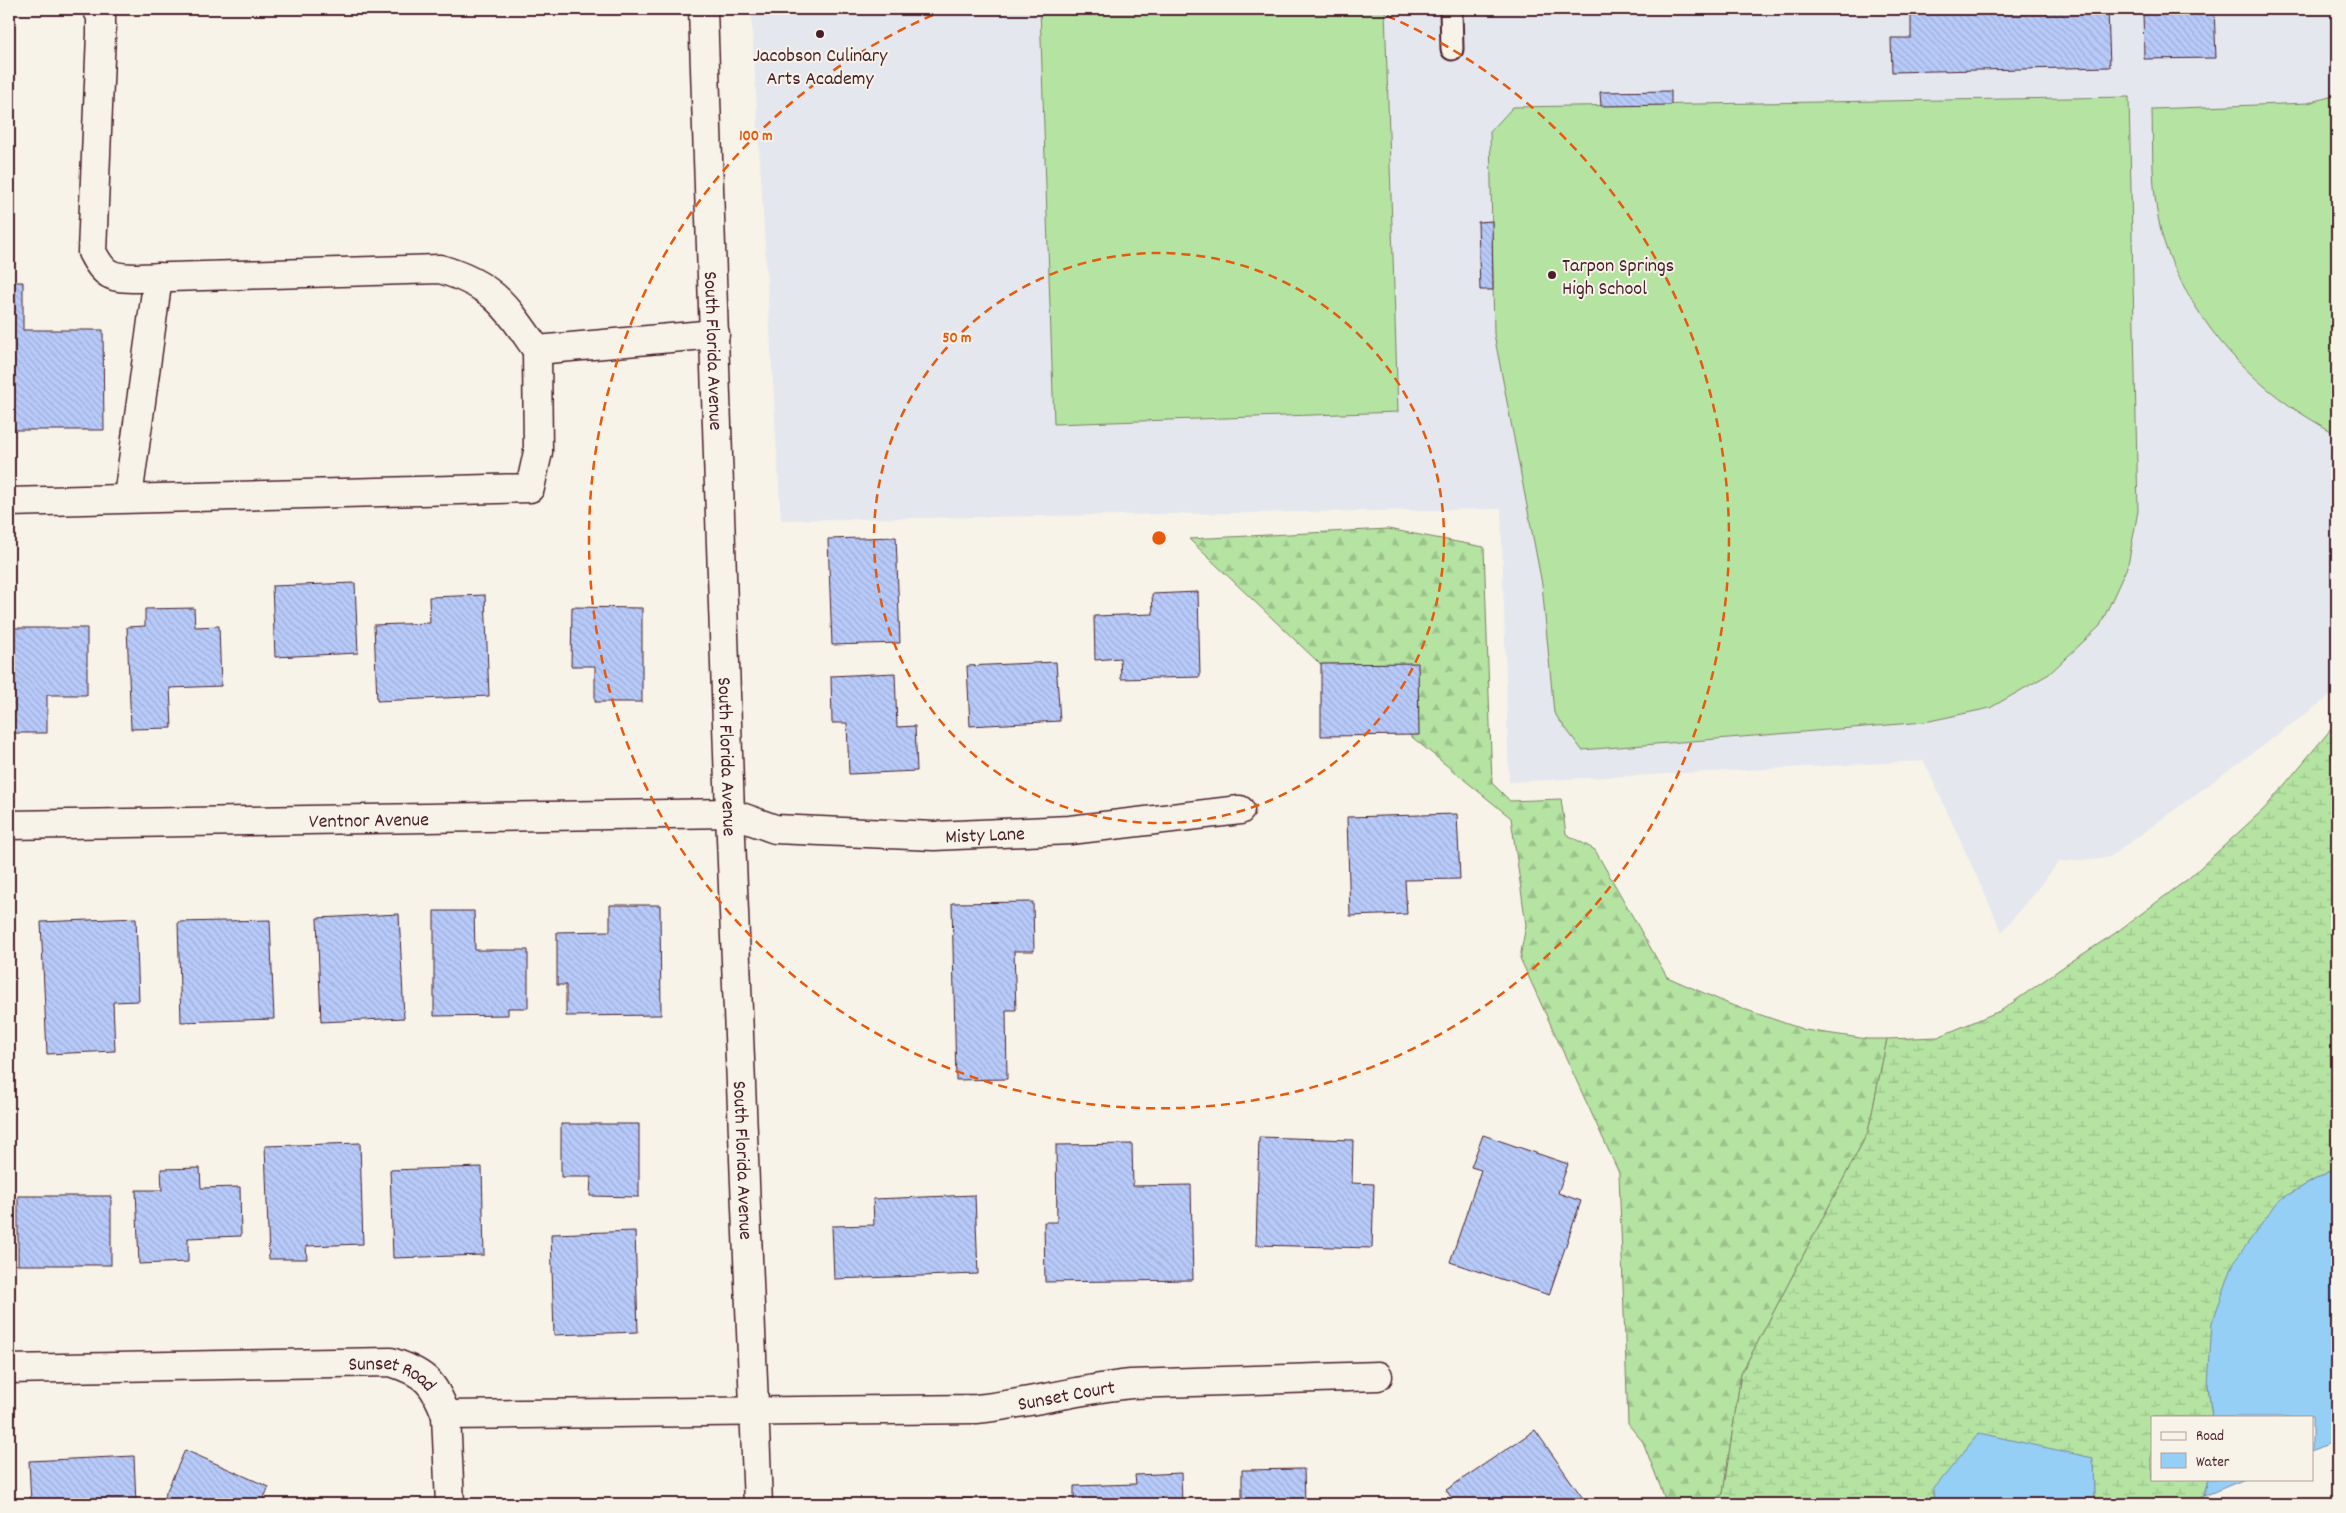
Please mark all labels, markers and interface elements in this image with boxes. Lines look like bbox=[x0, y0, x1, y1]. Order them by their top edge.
marker: Jacobson Culinary Arts Academy bbox=[814, 28, 826, 40]
place label: Jacobson Culinary Arts Academy bbox=[753, 43, 888, 94]
text: 100 m bbox=[739, 126, 773, 148]
place label: Tarpon Springs High School bbox=[1562, 253, 1674, 304]
marker: Tarpon Springs High School bbox=[1546, 269, 1558, 281]
street label: South Florida Avenue bbox=[695, 271, 728, 431]
text: 50 m bbox=[943, 328, 971, 350]
centre of rings bbox=[1150, 529, 1168, 547]
street label: South Florida Avenue bbox=[708, 677, 742, 837]
street label: Ventnor Avenue bbox=[309, 807, 429, 837]
street label: Misty Lane bbox=[945, 821, 1026, 852]
street label: South Florida Avenue bbox=[724, 1080, 758, 1241]
street label: Sunset Road bbox=[348, 1351, 442, 1399]
street label: Sunset Court bbox=[1016, 1375, 1117, 1420]
legend bbox=[2151, 1416, 2314, 1480]
text: Road bbox=[2196, 1426, 2224, 1448]
text: Water bbox=[2196, 1452, 2230, 1474]

